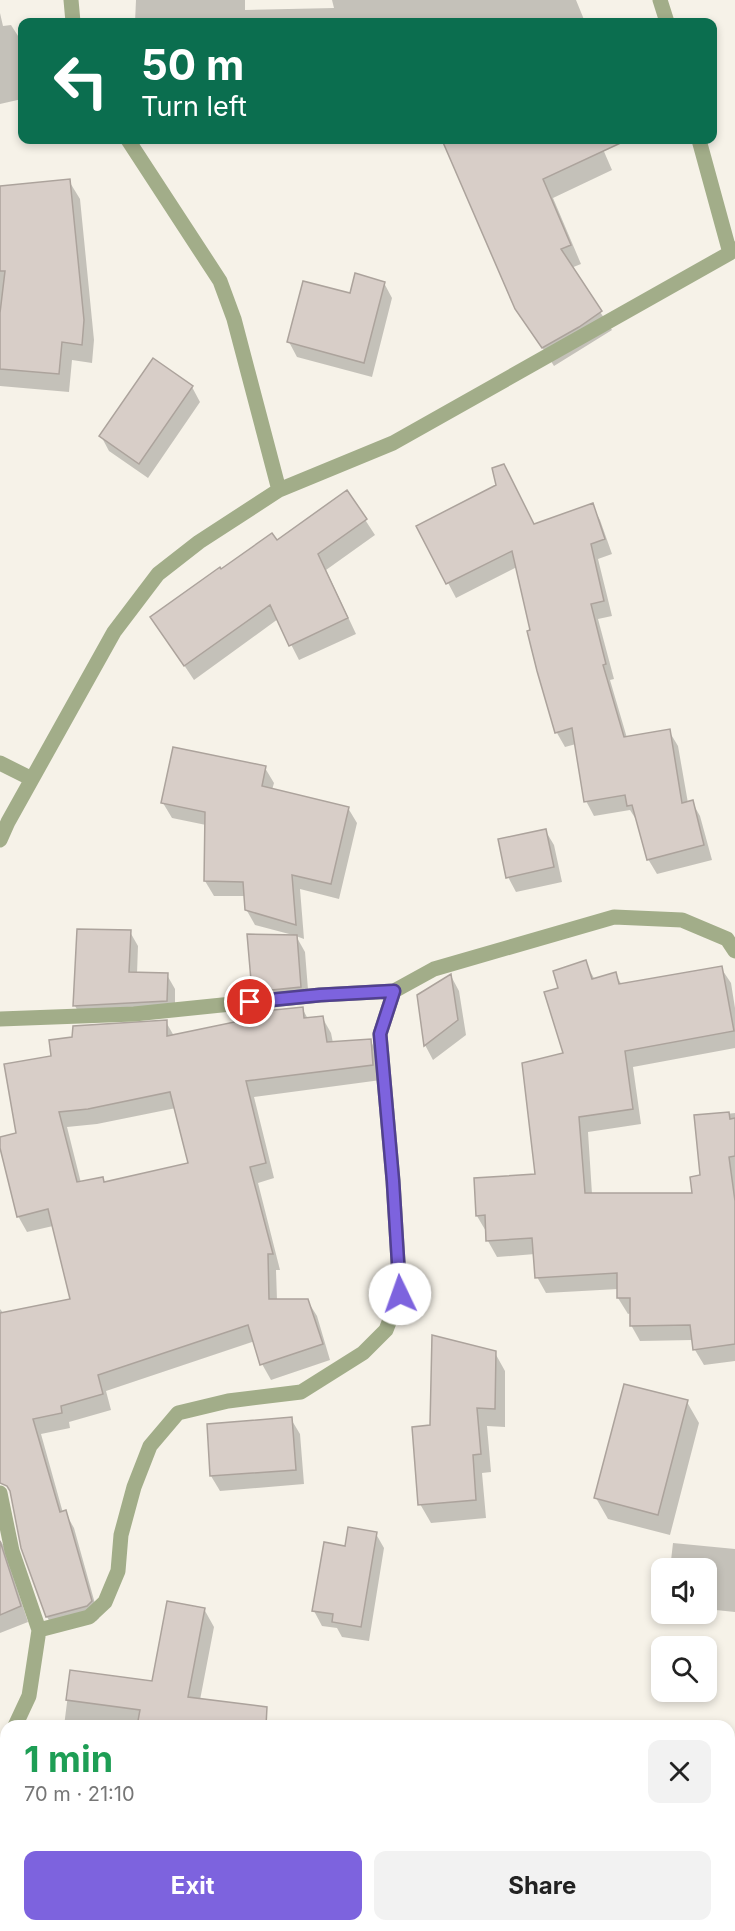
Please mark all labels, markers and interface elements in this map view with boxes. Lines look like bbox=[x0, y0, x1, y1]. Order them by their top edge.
text: 50 m bbox=[141, 39, 244, 90]
icon: left bbox=[42, 42, 120, 120]
text: Turn left bbox=[141, 90, 247, 123]
pin bbox=[224, 976, 275, 1027]
icon: arrive bbox=[233, 985, 266, 1018]
position arrow bbox=[368, 1262, 432, 1326]
map controls bbox=[651, 1558, 717, 1702]
button: sound bbox=[651, 1558, 717, 1624]
button: search bbox=[651, 1636, 717, 1702]
text: 1 min bbox=[24, 1737, 113, 1781]
button: close bbox=[648, 1740, 711, 1803]
text: 70 m · 21:10 bbox=[24, 1782, 135, 1806]
button: Exit bbox=[24, 1851, 362, 1920]
button: Share bbox=[374, 1851, 711, 1920]

